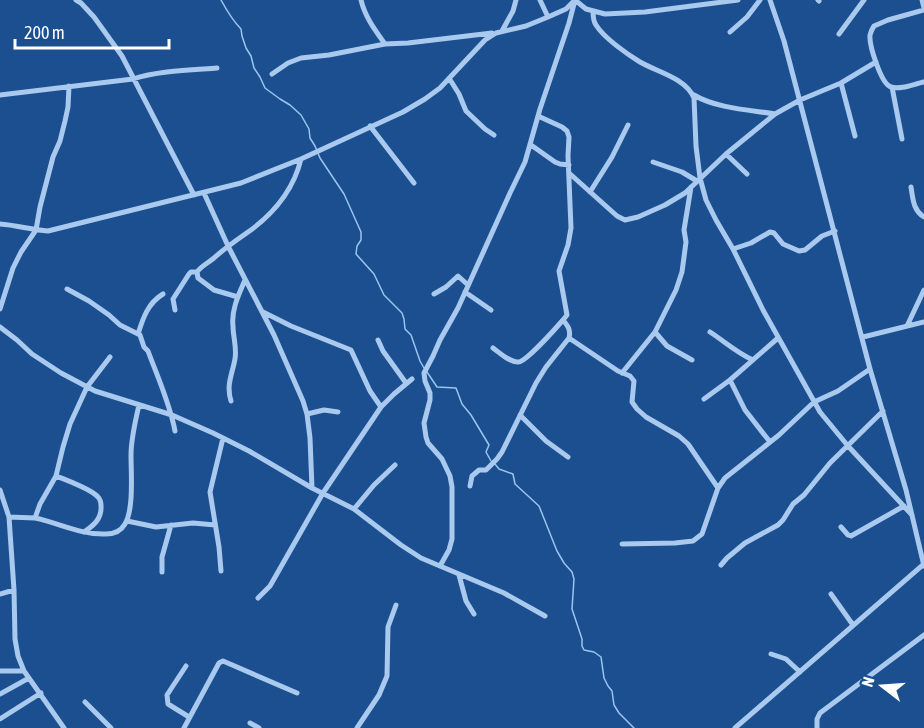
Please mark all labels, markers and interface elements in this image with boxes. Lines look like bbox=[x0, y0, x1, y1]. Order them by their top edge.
scale bar bbox=[15, 12, 170, 50]
text: 200 m bbox=[24, 22, 65, 43]
north arrow bbox=[852, 656, 912, 716]
text: N bbox=[858, 674, 878, 689]

